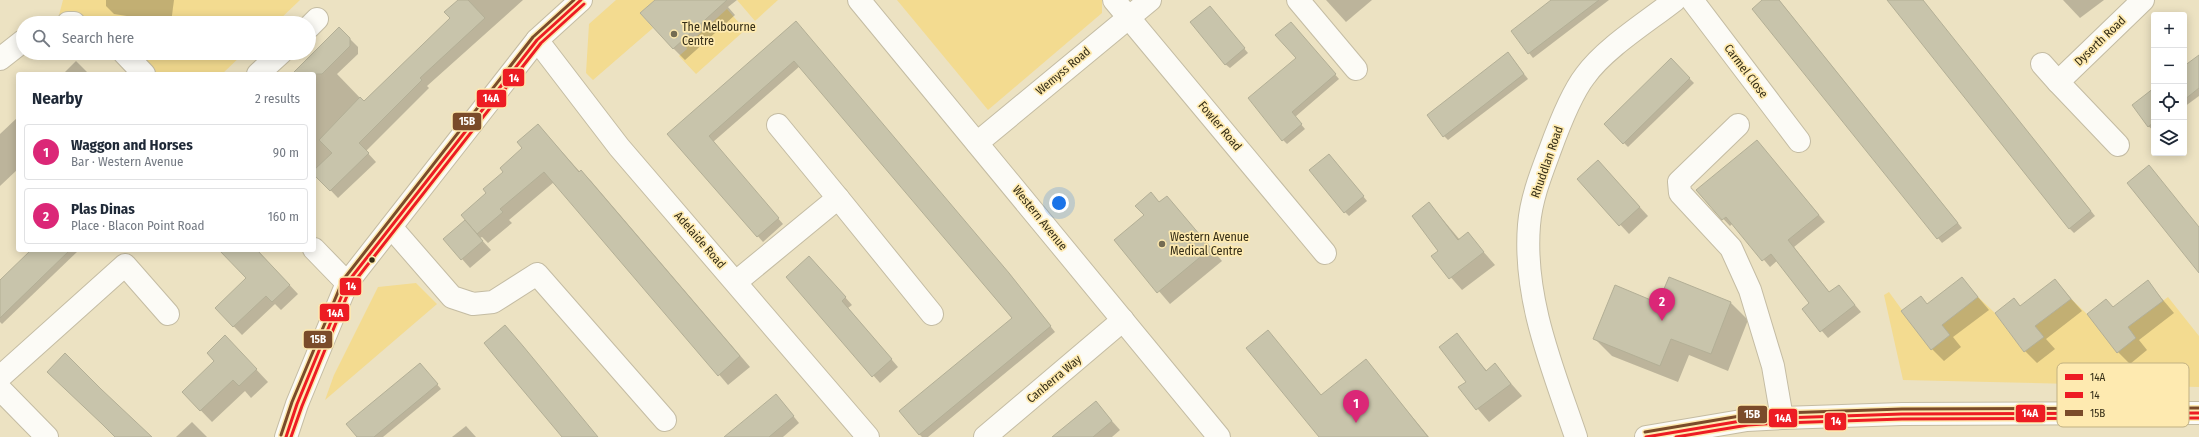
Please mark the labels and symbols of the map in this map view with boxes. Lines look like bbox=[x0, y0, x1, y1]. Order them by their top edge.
street label: Dyserth Road bbox=[2072, 13, 2128, 69]
place label: The Melbourne Centre bbox=[682, 20, 756, 48]
marker: The Melbourne Centre bbox=[669, 29, 679, 39]
street label: Carmel Close bbox=[1721, 41, 1771, 101]
street label: Wemyss Road bbox=[1033, 44, 1093, 98]
line badge: 14 bbox=[502, 68, 525, 87]
text: 14 bbox=[509, 72, 519, 85]
line badge: 14A bbox=[476, 89, 507, 108]
text: 14A bbox=[483, 92, 500, 105]
street label: Fowler Road bbox=[1195, 99, 1245, 153]
line badge: 15B bbox=[452, 112, 482, 131]
text: 15B bbox=[459, 115, 475, 128]
street label: Rhuddlan Road bbox=[1528, 124, 1566, 200]
street label: Western Avenue bbox=[1010, 183, 1070, 253]
your location bbox=[1049, 193, 1069, 213]
street label: Adelaide Road bbox=[672, 209, 728, 271]
place label: Western Avenue Medical Centre bbox=[1170, 230, 1249, 258]
marker: Western Avenue Medical Centre bbox=[1157, 239, 1167, 249]
unlabelled marker bbox=[367, 255, 377, 265]
line badge: 14 bbox=[339, 277, 362, 296]
text: 14 bbox=[346, 280, 356, 293]
pin: 2 bbox=[1649, 288, 1675, 321]
line badge: 14A bbox=[319, 303, 350, 322]
text: 14A bbox=[327, 307, 344, 320]
line badge: 15B bbox=[303, 330, 333, 349]
text: 15B bbox=[310, 333, 326, 346]
street label: Canberra Way bbox=[1024, 352, 1085, 406]
legend bbox=[2057, 363, 2189, 427]
text: 14A bbox=[2090, 371, 2106, 384]
text: 14 bbox=[2090, 389, 2100, 402]
pin: 1 bbox=[1343, 390, 1369, 423]
line badge: 14A bbox=[2015, 404, 2046, 423]
line badge: 15B bbox=[1737, 405, 1768, 424]
text: 14A bbox=[2022, 407, 2039, 420]
text: 15B bbox=[2090, 407, 2105, 420]
text: 15B bbox=[1744, 408, 1760, 421]
line badge: 14A bbox=[1768, 408, 1798, 428]
text: 14A bbox=[1775, 412, 1792, 425]
line badge: 14 bbox=[1824, 412, 1847, 431]
text: 14 bbox=[1831, 415, 1841, 428]

